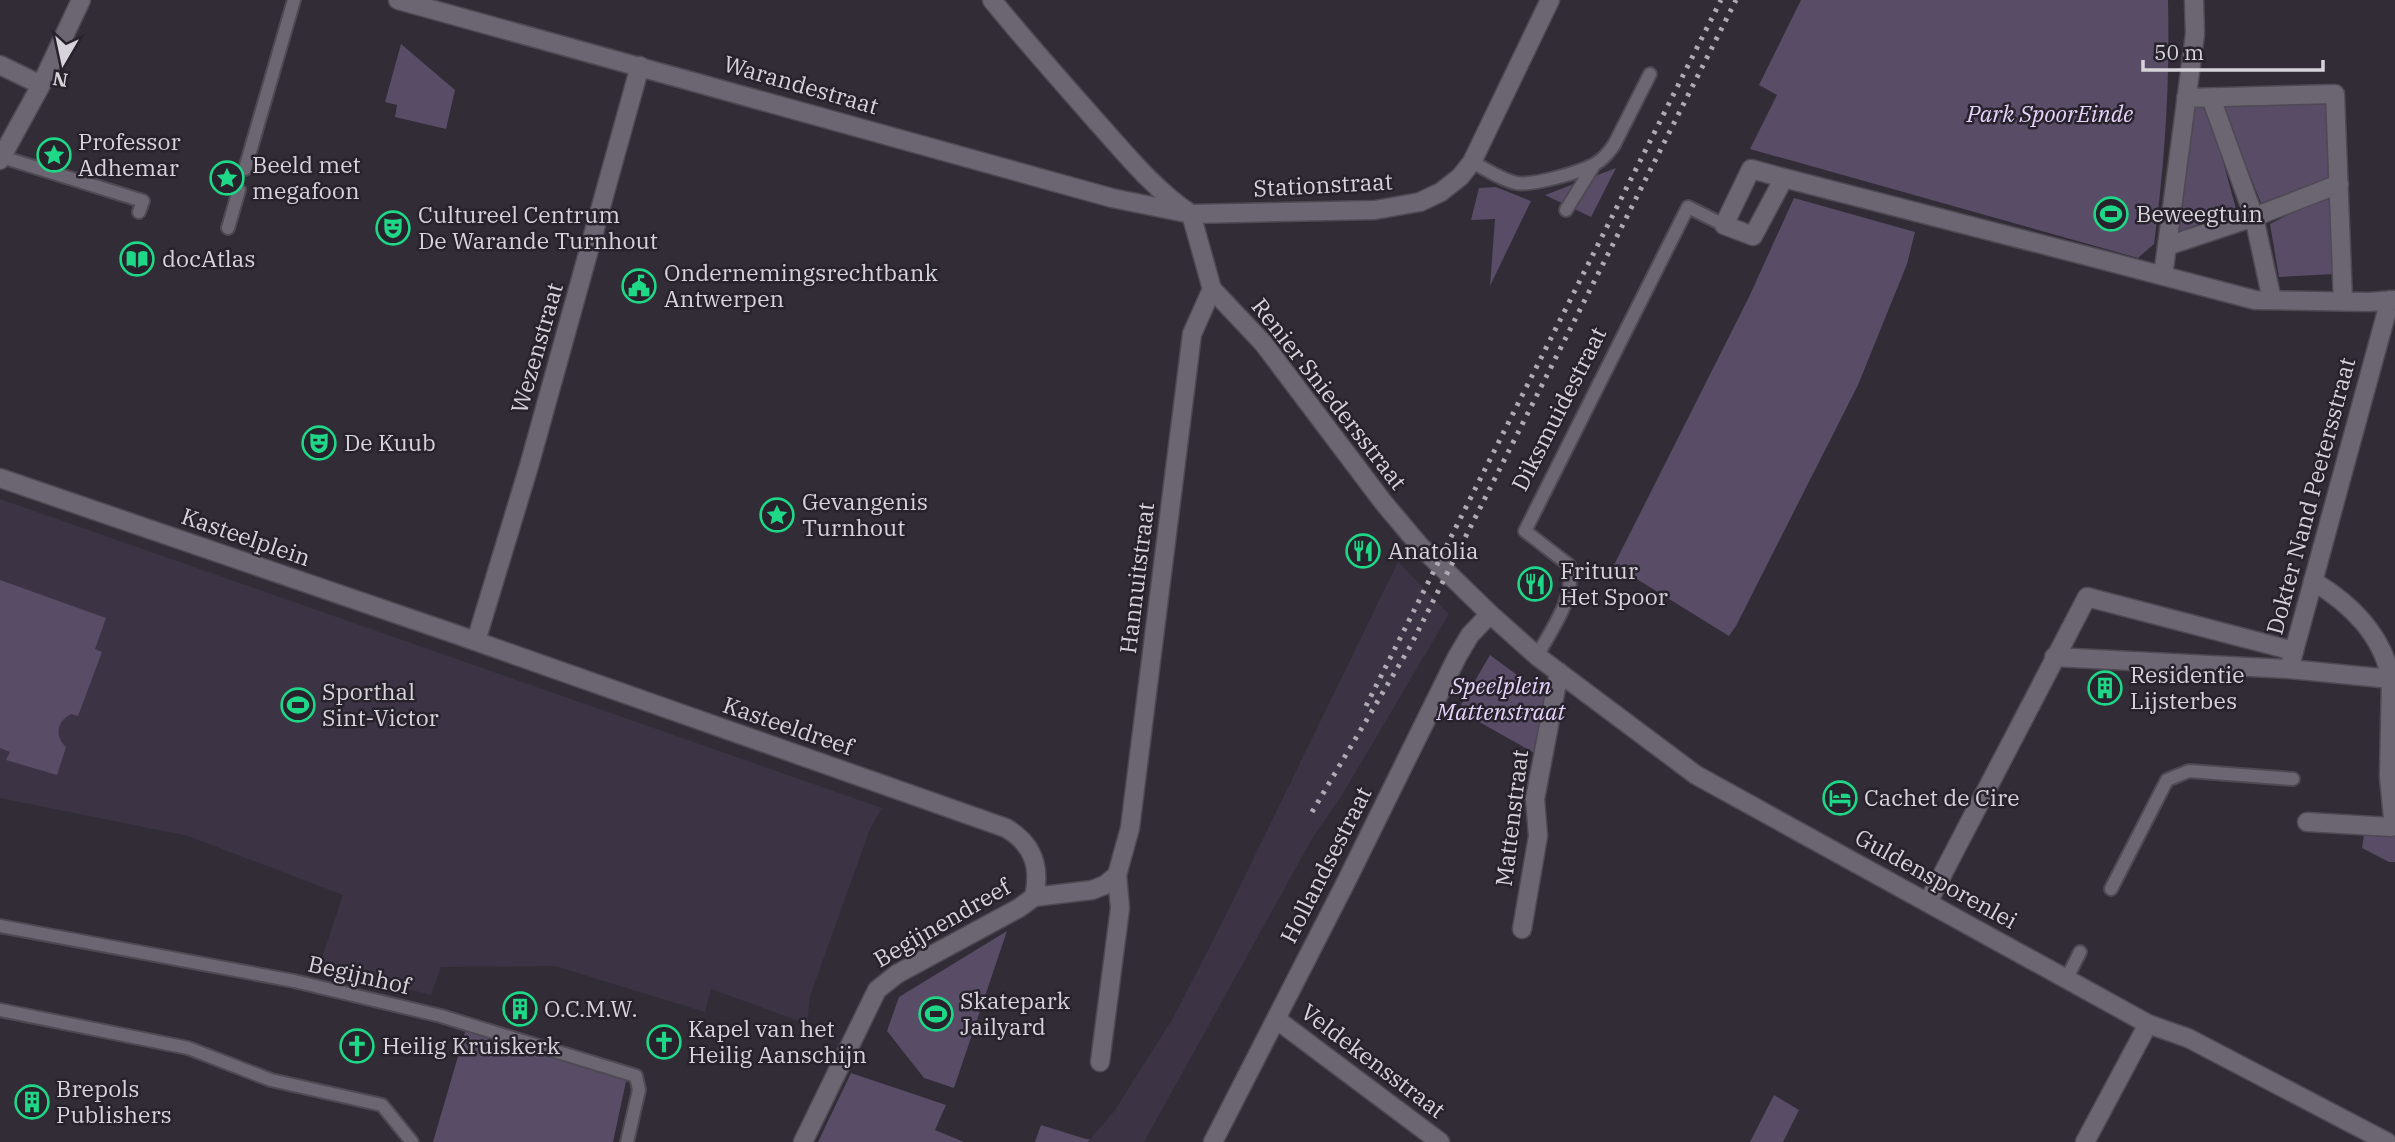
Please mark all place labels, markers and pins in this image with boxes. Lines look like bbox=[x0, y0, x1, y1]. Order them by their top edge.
place label: Professor Adhemar bbox=[78, 126, 181, 182]
place icon: Professor Adhemar bbox=[35, 136, 73, 174]
place label: Beeld met megafoon bbox=[252, 149, 361, 205]
place icon: Beeld met megafoon bbox=[208, 159, 246, 197]
sports icon: Beweegtuin bbox=[2092, 195, 2130, 233]
place label: Beweegtuin bbox=[2136, 198, 2263, 228]
place label: Cultureel Centrum De Warande Turnhout bbox=[418, 199, 658, 255]
theatre icon: Cultureel Centrum De Warande Turnhout bbox=[374, 209, 412, 247]
library icon: docAtlas bbox=[118, 240, 156, 278]
place label: docAtlas bbox=[162, 243, 256, 273]
place label: Ondernemingsrechtbank Antwerpen bbox=[664, 257, 938, 313]
public building icon: Ondernemingsrechtbank Antwerpen bbox=[620, 267, 658, 305]
theatre icon: De Kuub bbox=[300, 424, 338, 462]
place label: De Kuub bbox=[344, 427, 436, 457]
place label: Gevangenis Turnhout bbox=[802, 486, 928, 542]
place icon: Gevangenis Turnhout bbox=[758, 496, 796, 534]
restaurant icon: Anatolia bbox=[1344, 532, 1382, 570]
place label: Anatolia bbox=[1388, 535, 1479, 565]
place label: Frituur Het Spoor bbox=[1560, 555, 1668, 611]
restaurant icon: Frituur Het Spoor bbox=[1516, 565, 1554, 603]
place label: Residentie Lijsterbes bbox=[2130, 659, 2245, 715]
building icon: Residentie Lijsterbes bbox=[2086, 669, 2124, 707]
place label: Sporthal Sint-Victor bbox=[322, 676, 439, 732]
sports icon: Sporthal Sint-Victor bbox=[279, 686, 317, 724]
hotel icon: Cachet de Cire bbox=[1821, 779, 1859, 817]
place label: Cachet de Cire bbox=[1864, 782, 2020, 812]
place label: Skatepark Jailyard bbox=[960, 985, 1071, 1041]
building icon: O.C.M.W. bbox=[501, 990, 539, 1028]
place label: O.C.M.W. bbox=[544, 993, 638, 1023]
sports icon: Skatepark Jailyard bbox=[917, 995, 955, 1033]
place label: Kapel van het Heilig Aanschijn bbox=[688, 1013, 867, 1069]
church icon: Kapel van het Heilig Aanschijn bbox=[645, 1023, 683, 1061]
church icon: Heilig Kruiskerk bbox=[338, 1027, 376, 1065]
place label: Heilig Kruiskerk bbox=[382, 1030, 561, 1060]
place label: Brepols Publishers bbox=[56, 1073, 172, 1129]
building icon: Brepols Publishers bbox=[13, 1083, 51, 1121]

